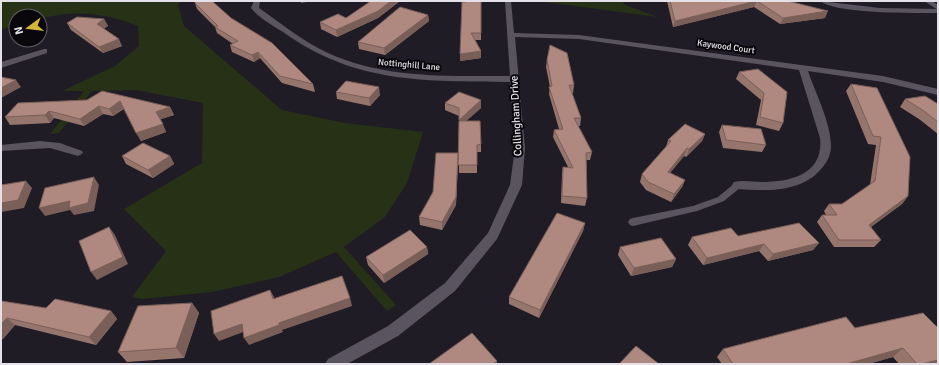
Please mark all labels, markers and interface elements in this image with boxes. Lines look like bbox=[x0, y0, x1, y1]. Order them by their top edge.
north arrow bbox=[8, 8, 48, 48]
text: N bbox=[12, 25, 26, 36]
street label: Kaywood Court bbox=[696, 38, 756, 56]
street label: Nottinghill Lane bbox=[377, 57, 441, 73]
street label: Collingham Drive bbox=[507, 75, 525, 157]

